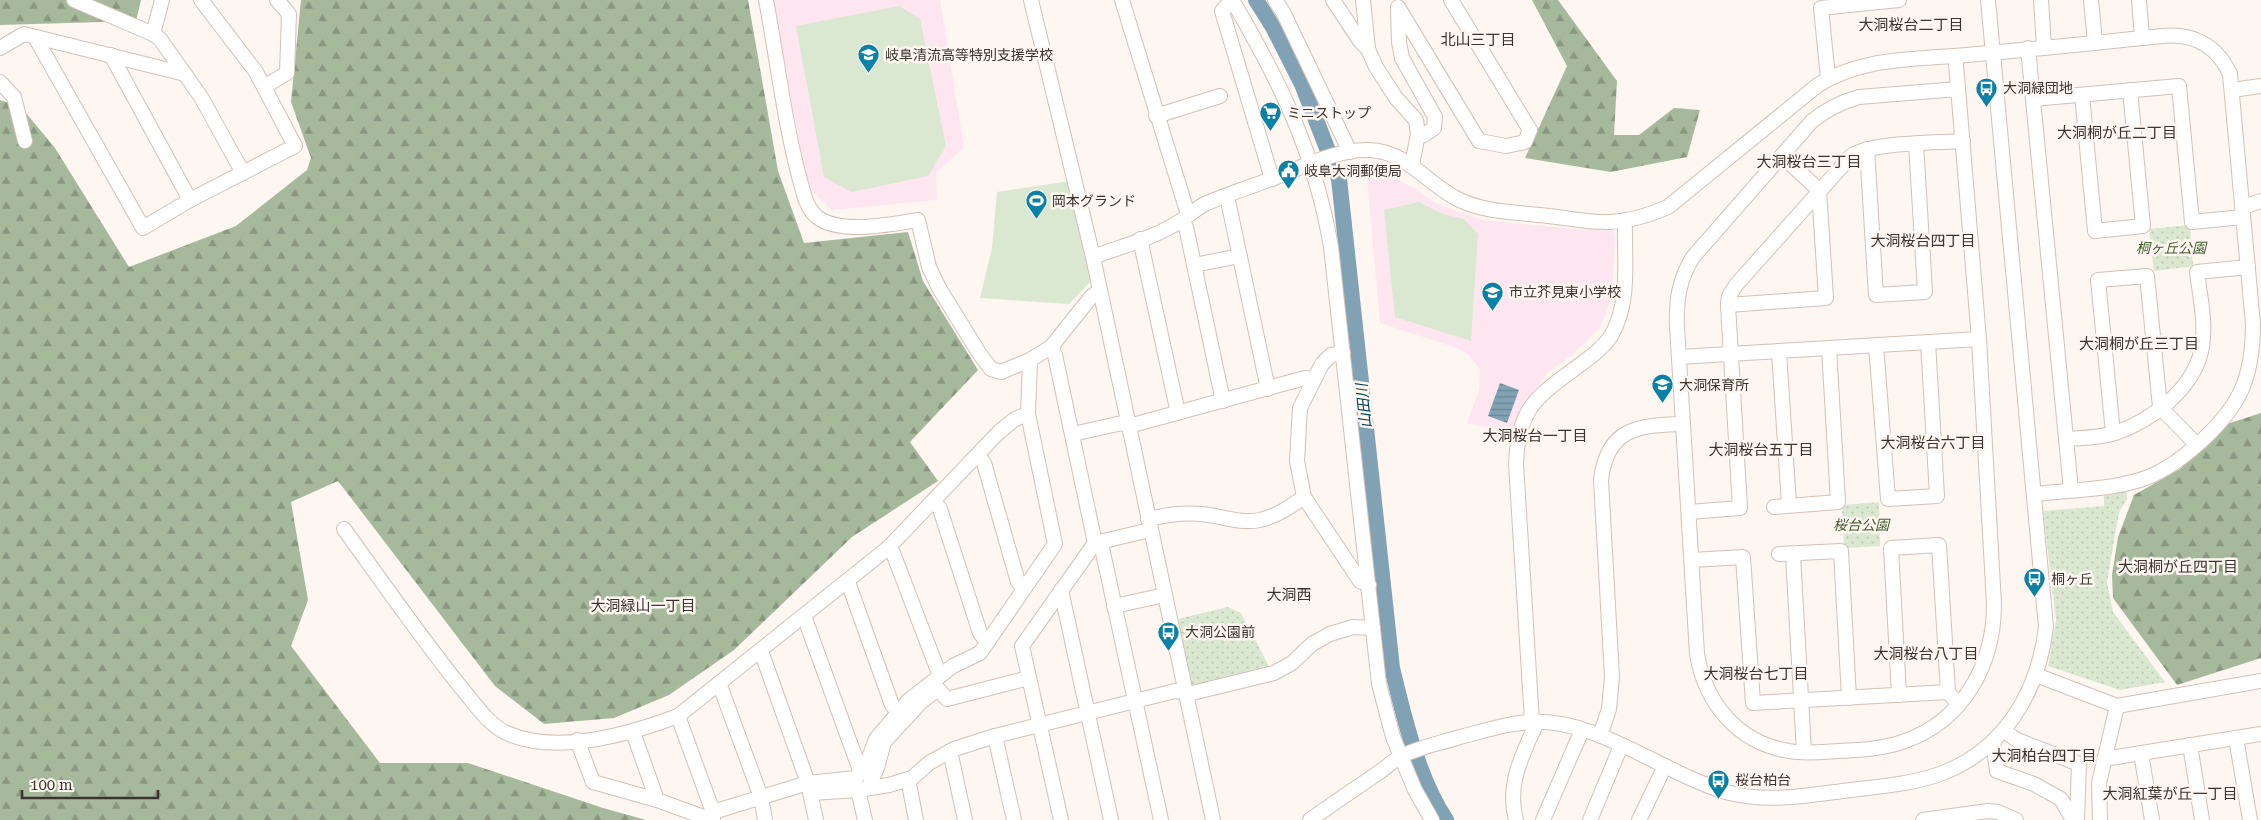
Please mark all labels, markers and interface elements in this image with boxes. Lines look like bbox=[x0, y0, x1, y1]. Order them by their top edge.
district label: 大洞桜台二丁目 bbox=[1858, 16, 1964, 34]
district label: 北山三丁目 bbox=[1440, 31, 1516, 49]
school or university icon: 岐阜清流高等特別支援学校 bbox=[857, 43, 881, 74]
place label: 岐阜清流高等特別支援学校 bbox=[885, 47, 1053, 63]
bus stop icon: 大洞緑団地 bbox=[1975, 76, 1999, 107]
place label: 大洞緑団地 bbox=[2003, 80, 2073, 96]
supermarket icon: ミニストップ bbox=[1259, 101, 1283, 132]
place label: ミニストップ bbox=[1287, 105, 1371, 121]
district label: 大洞桐が丘二丁目 bbox=[2057, 124, 2177, 142]
district label: 大洞桜台三丁目 bbox=[1756, 153, 1862, 171]
public building icon: 岐阜大洞郵便局 bbox=[1276, 159, 1300, 190]
place label: 岐阜大洞郵便局 bbox=[1304, 163, 1402, 179]
sports icon: 岡本グランド bbox=[1024, 189, 1048, 220]
place label: 岡本グランド bbox=[1052, 193, 1136, 209]
district label: 大洞桜台四丁目 bbox=[1870, 232, 1976, 250]
park label: 桐ヶ丘公園 bbox=[2136, 240, 2208, 256]
school or university icon: 市立芥見東小学校 bbox=[1481, 280, 1505, 311]
place label: 市立芥見東小学校 bbox=[1509, 284, 1621, 300]
district label: 大洞桐が丘三丁目 bbox=[2079, 335, 2199, 353]
school or university icon: 大洞保育所 bbox=[1651, 373, 1675, 404]
place label: 大洞保育所 bbox=[1679, 377, 1749, 393]
water label: 山田川 bbox=[1352, 381, 1375, 429]
district label: 大洞桜台一丁目 bbox=[1482, 427, 1588, 445]
district label: 大洞桜台六丁目 bbox=[1880, 434, 1986, 452]
district label: 大洞桜台五丁目 bbox=[1708, 441, 1814, 459]
park label: 桜台公園 bbox=[1833, 517, 1891, 533]
district label: 大洞桐が丘四丁目 bbox=[2118, 558, 2238, 576]
bus stop icon: 桐ヶ丘 bbox=[2023, 567, 2047, 598]
place label: 桐ヶ丘 bbox=[2051, 571, 2093, 587]
district label: 大洞西 bbox=[1266, 586, 1312, 604]
district label: 大洞緑山一丁目 bbox=[590, 597, 696, 615]
bus stop icon: 大洞公園前 bbox=[1157, 620, 1181, 651]
place label: 大洞公園前 bbox=[1185, 624, 1255, 640]
district label: 大洞桜台八丁目 bbox=[1873, 645, 1979, 663]
district label: 大洞桜台七丁目 bbox=[1703, 665, 1809, 683]
district label: 大洞柏台四丁目 bbox=[1991, 747, 2097, 765]
scale bar bbox=[22, 768, 159, 800]
bus stop icon: 桜台柏台 bbox=[1707, 768, 1731, 799]
place label: 桜台柏台 bbox=[1735, 772, 1791, 788]
text: 100 m bbox=[30, 776, 73, 794]
district label: 大洞紅葉が丘一丁目 bbox=[2102, 785, 2238, 803]

